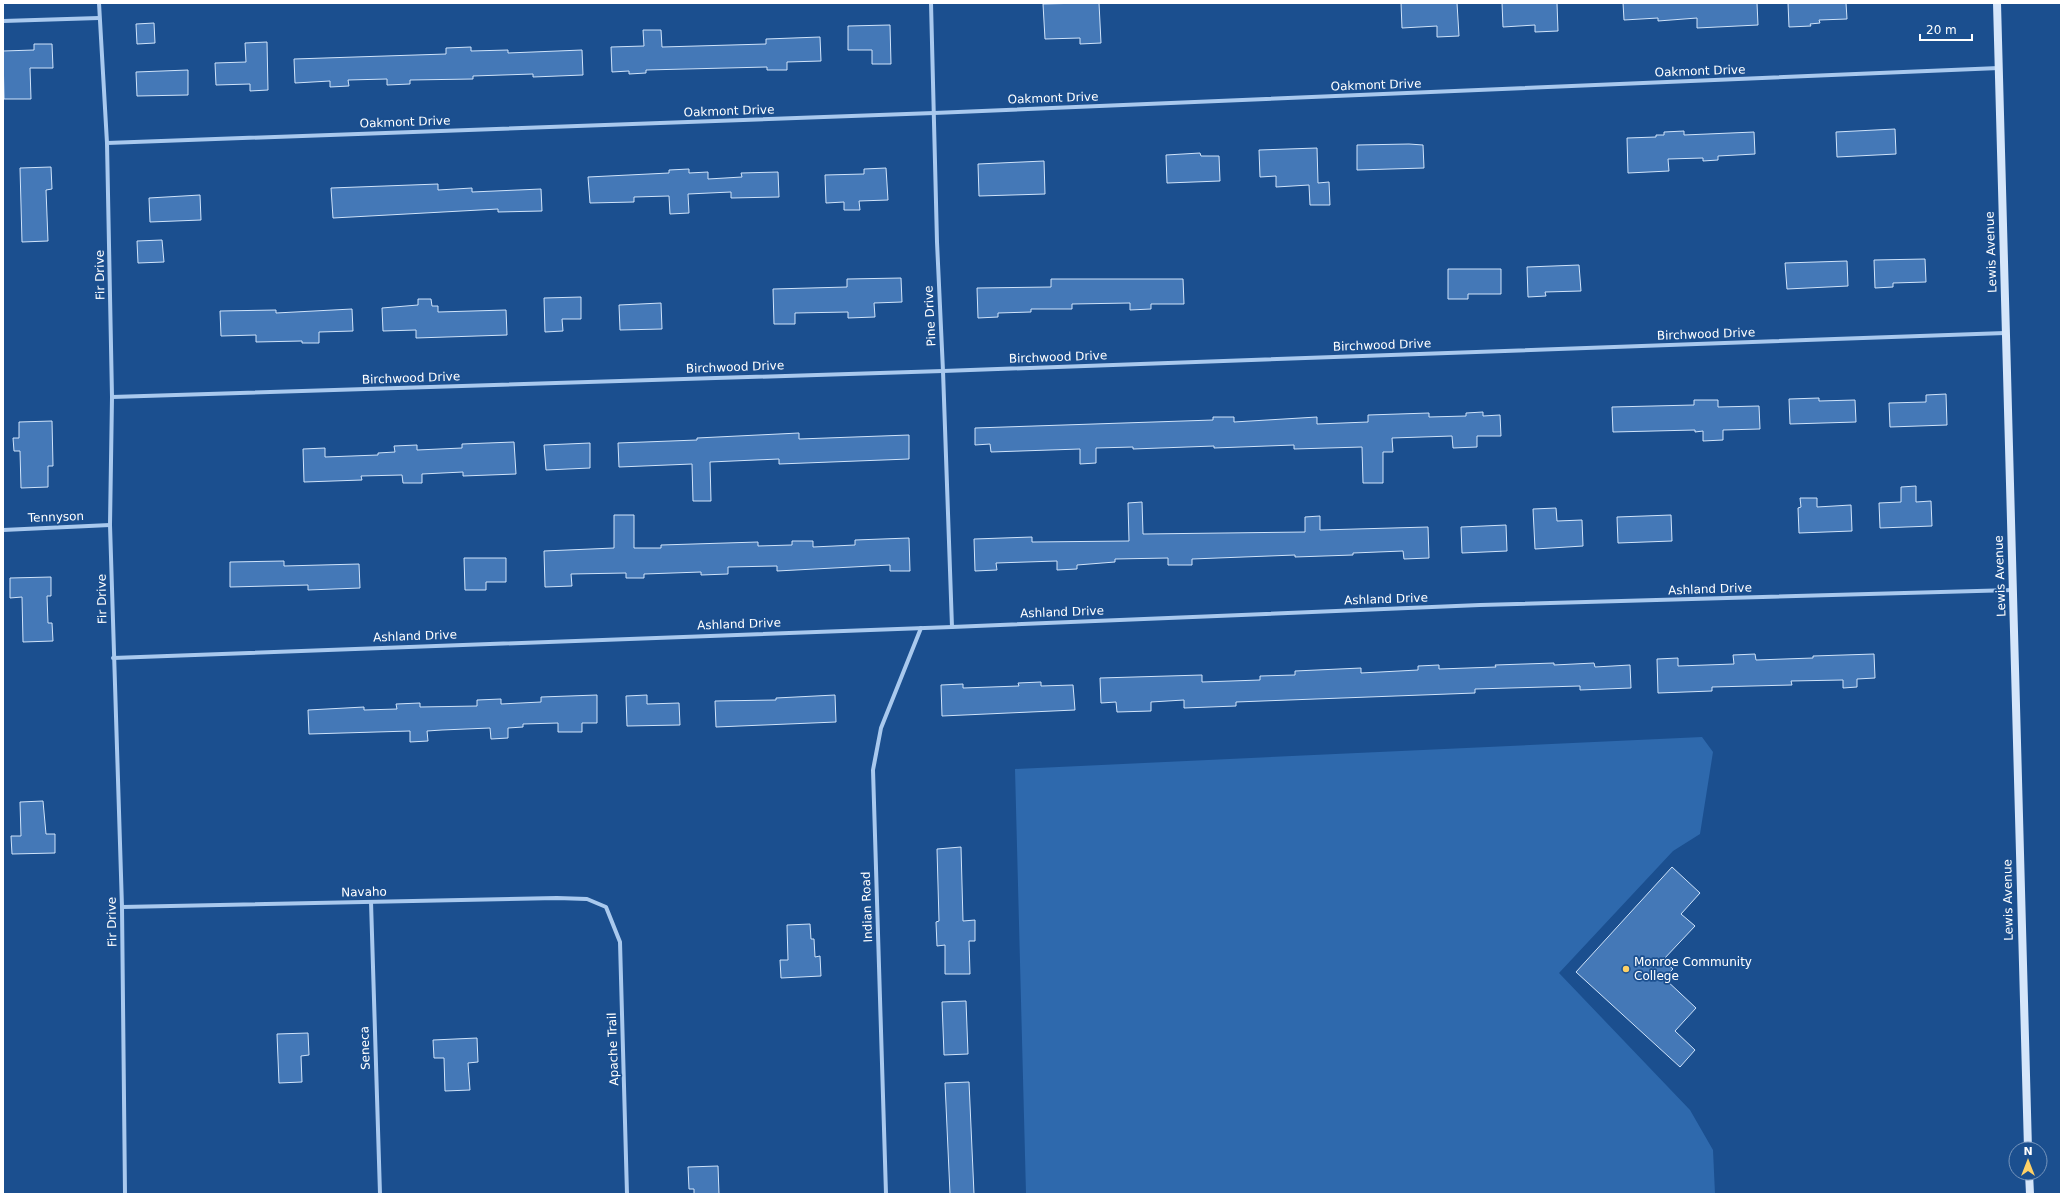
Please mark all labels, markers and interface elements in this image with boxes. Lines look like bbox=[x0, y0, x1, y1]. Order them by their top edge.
scale bar bbox=[1920, 16, 1972, 42]
text: 20 m bbox=[1926, 23, 1957, 37]
street label: Oakmont Drive bbox=[1654, 62, 1746, 80]
street label: Oakmont Drive bbox=[1330, 76, 1422, 94]
street label: Oakmont Drive bbox=[1007, 89, 1099, 107]
street label: Oakmont Drive bbox=[683, 102, 775, 120]
street label: Oakmont Drive bbox=[359, 113, 451, 131]
street label: Lewis Avenue bbox=[1983, 211, 1999, 293]
street label: Fir Drive bbox=[93, 250, 107, 300]
street label: Pine Drive bbox=[921, 285, 939, 347]
street label: Birchwood Drive bbox=[1657, 325, 1755, 343]
street label: Birchwood Drive bbox=[1333, 336, 1431, 354]
street label: Birchwood Drive bbox=[1009, 348, 1107, 366]
street label: Birchwood Drive bbox=[686, 358, 784, 376]
street label: Birchwood Drive bbox=[362, 369, 460, 387]
street label: Tennyson bbox=[27, 509, 84, 525]
street label: Lewis Avenue bbox=[1992, 535, 2008, 617]
street label: Fir Drive bbox=[95, 574, 109, 624]
street label: Ashland Drive bbox=[1668, 581, 1752, 597]
street label: Ashland Drive bbox=[1344, 591, 1428, 607]
street label: Ashland Drive bbox=[1020, 604, 1104, 620]
street label: Ashland Drive bbox=[697, 616, 781, 632]
street label: Ashland Drive bbox=[373, 628, 457, 644]
street label: Lewis Avenue bbox=[2000, 859, 2016, 941]
street label: Indian Road bbox=[859, 871, 875, 943]
street label: Navaho bbox=[341, 885, 387, 899]
street label: Fir Drive bbox=[105, 897, 119, 947]
place label: Monroe Community College bbox=[1634, 955, 1752, 983]
marker: Monroe Community College bbox=[1621, 964, 1631, 974]
street label: Apache Trail bbox=[605, 1012, 621, 1086]
street label: Seneca bbox=[357, 1026, 373, 1070]
north arrow bbox=[2008, 1141, 2048, 1181]
text: N bbox=[2023, 1145, 2033, 1158]

